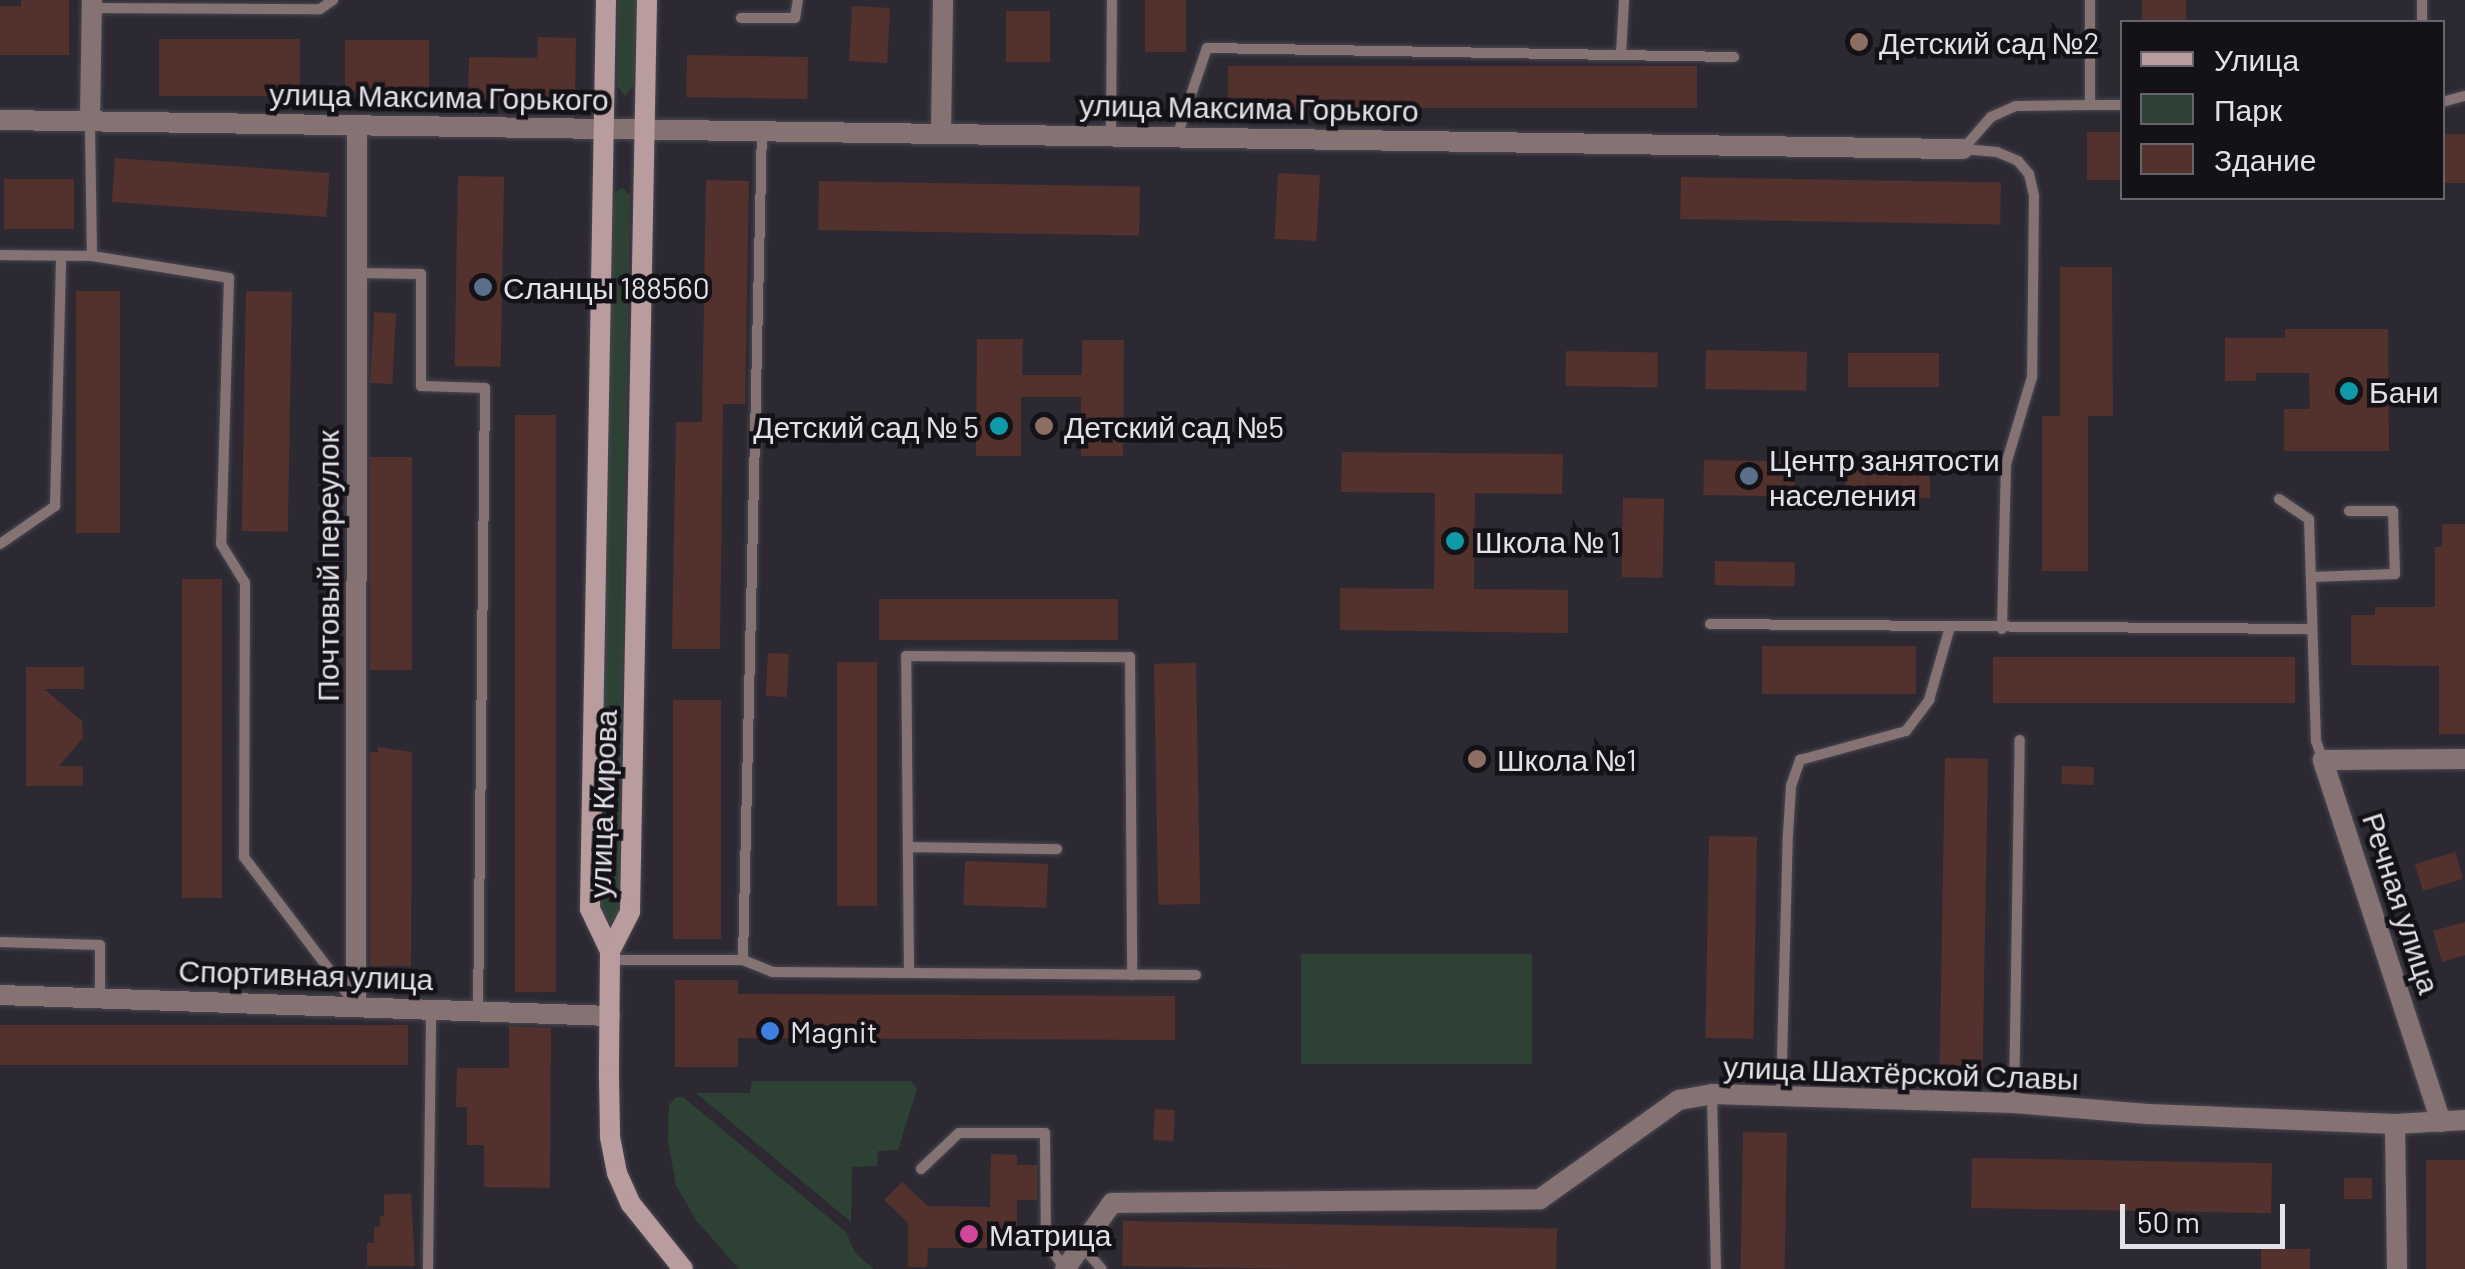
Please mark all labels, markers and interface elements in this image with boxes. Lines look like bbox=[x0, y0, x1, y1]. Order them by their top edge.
legend bbox=[2120, 20, 2445, 200]
place label: Детский сад №2 bbox=[1879, 24, 2100, 60]
marker: Детский сад №2 bbox=[1848, 31, 1870, 53]
text: Улица bbox=[2214, 41, 2299, 77]
street label: улица Максима Горького bbox=[269, 75, 609, 117]
street label: улица Максима Горького bbox=[1079, 86, 1419, 128]
text: Парк bbox=[2214, 91, 2282, 127]
text: Здание bbox=[2214, 141, 2316, 177]
place label: Сланцы 188560 bbox=[503, 269, 710, 305]
marker: Сланцы 188560 bbox=[472, 276, 494, 298]
place label: Бани bbox=[2369, 373, 2439, 409]
marker: Бани bbox=[2338, 380, 2360, 402]
place label: Детский сад № 5 bbox=[753, 408, 979, 444]
place label: Детский сад №5 bbox=[1064, 408, 1284, 444]
marker: Детский сад № 5 bbox=[988, 415, 1010, 437]
marker: Детский сад №5 bbox=[1033, 415, 1055, 437]
street label: Почтовый переулок bbox=[309, 430, 345, 702]
place label: Центр занятости населения bbox=[1769, 441, 2000, 512]
marker: Центр занятости населения bbox=[1738, 465, 1760, 487]
place label: Школа № 1 bbox=[1475, 523, 1621, 559]
marker: Школа № 1 bbox=[1444, 530, 1466, 552]
street label: улица Кирова bbox=[581, 709, 623, 899]
place label: Школа №1 bbox=[1497, 741, 1637, 777]
marker: Школа №1 bbox=[1466, 748, 1488, 770]
street label: Речная улица bbox=[2356, 808, 2448, 998]
street label: Спортивная улица bbox=[178, 952, 434, 996]
place label: Magnit bbox=[790, 1013, 878, 1049]
marker: Magnit bbox=[759, 1020, 781, 1042]
street label: улица Шахтёрской Славы bbox=[1723, 1048, 2079, 1096]
scale bar bbox=[2125, 1184, 2290, 1246]
text: 50 m bbox=[2137, 1203, 2200, 1239]
place label: Матрица bbox=[989, 1216, 1111, 1252]
marker: Матрица bbox=[958, 1223, 980, 1245]

